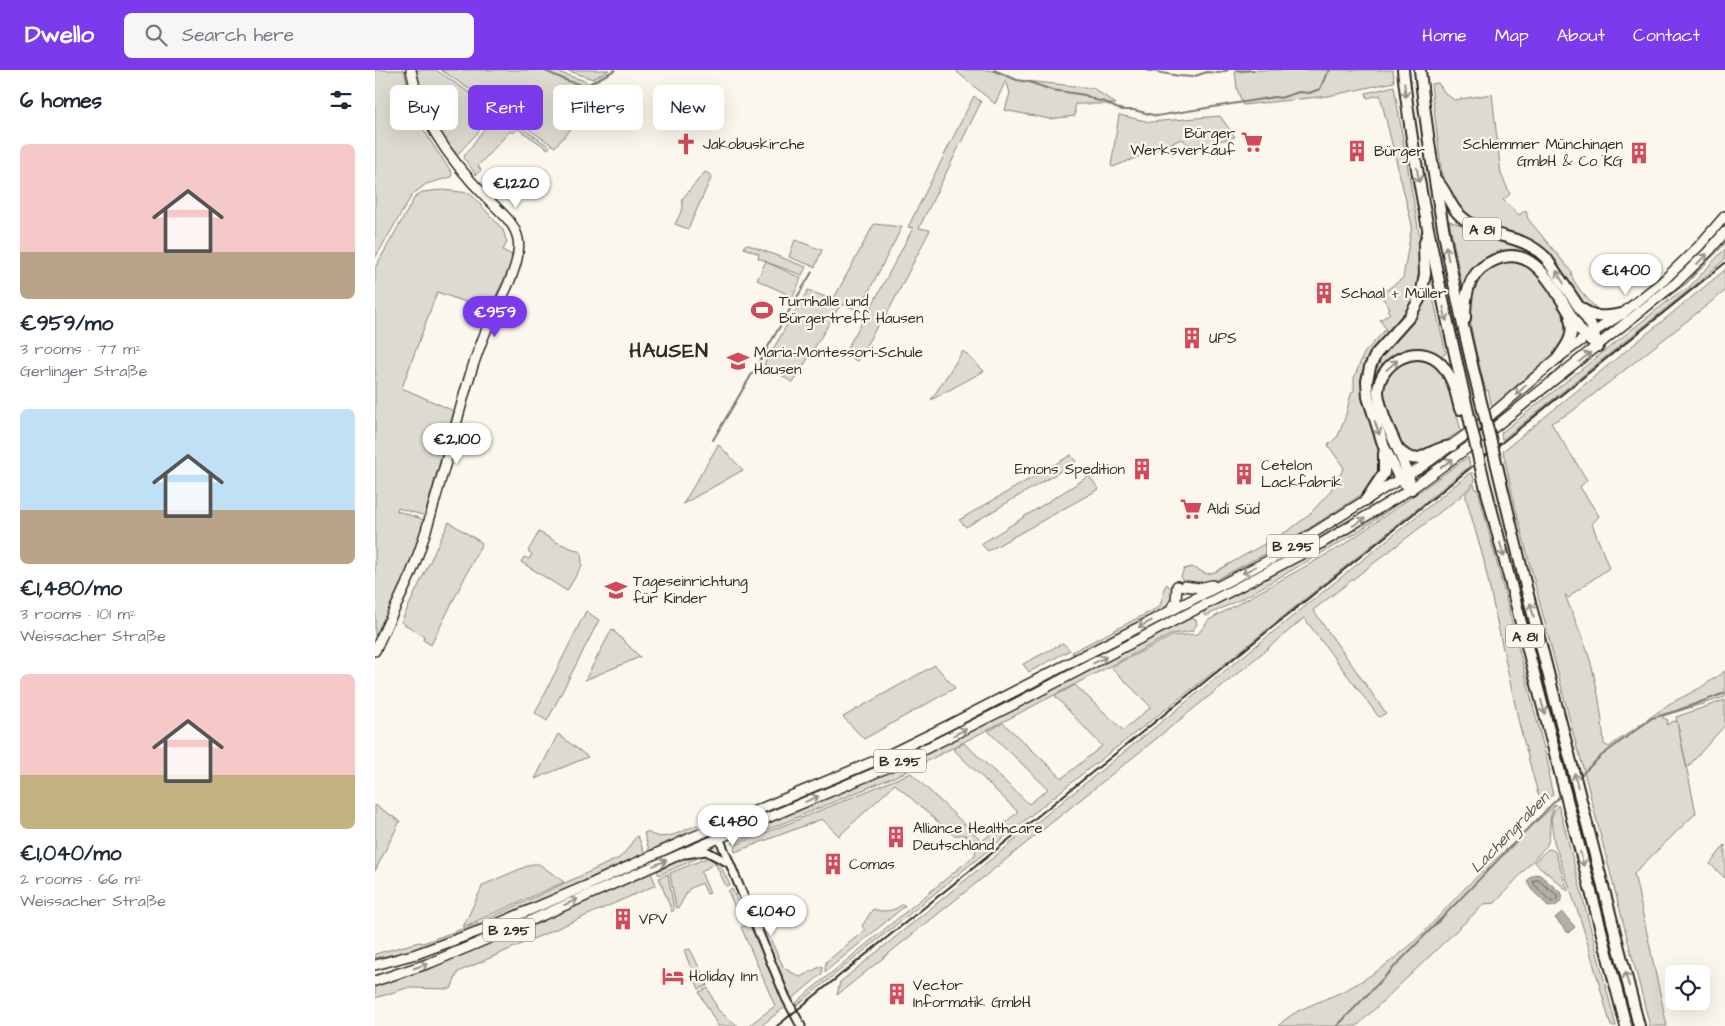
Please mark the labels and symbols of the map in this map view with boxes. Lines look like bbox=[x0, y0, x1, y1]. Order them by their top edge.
one-way arrow bbox=[1400, 81, 1410, 97]
place label: Bürger Werksverkauf bbox=[1130, 123, 1235, 161]
supermarket icon: Bürger Werksverkauf bbox=[1239, 129, 1265, 155]
church icon: Jakobuskirche bbox=[673, 131, 699, 157]
place label: Jakobuskirche bbox=[703, 134, 805, 155]
place label: Schlemmer Münchingen GmbH & Co KG bbox=[1463, 134, 1624, 172]
building icon: Bürger bbox=[1344, 138, 1370, 164]
building icon: Schlemmer Münchingen GmbH & Co KG bbox=[1626, 140, 1652, 166]
place label: Bürger bbox=[1374, 141, 1425, 163]
pin: €1,220 bbox=[475, 166, 557, 209]
one-way arrow bbox=[1413, 166, 1423, 182]
road number: A 81 bbox=[1463, 218, 1501, 240]
one-way arrow bbox=[1441, 246, 1451, 262]
one-way arrow bbox=[1696, 253, 1708, 265]
pin: €1,400 bbox=[1585, 254, 1667, 296]
one-way arrow bbox=[1554, 271, 1564, 285]
building icon: Schaal + Müller bbox=[1311, 280, 1337, 306]
place label: Schaal + Müller bbox=[1341, 283, 1446, 304]
place label: Turnhalle und Bürgertreff Hausen bbox=[779, 291, 924, 330]
pin: €959 bbox=[465, 296, 525, 338]
sports icon: Turnhalle und Bürgertreff Hausen bbox=[749, 297, 775, 323]
one-way arrow bbox=[1441, 305, 1450, 321]
building icon: UPS bbox=[1179, 325, 1205, 351]
place label: UPS bbox=[1209, 328, 1237, 349]
district label: HAUSEN bbox=[629, 337, 709, 365]
place label: Maria-Montessori-Schule Hausen bbox=[754, 342, 923, 380]
school or university icon: Maria-Montessori-Schule Hausen bbox=[725, 348, 751, 374]
one-way arrow bbox=[1578, 351, 1591, 362]
one-way arrow bbox=[1385, 359, 1398, 370]
one-way arrow bbox=[1515, 384, 1528, 395]
one-way arrow bbox=[1373, 419, 1382, 435]
pin: €2,100 bbox=[416, 422, 498, 465]
place label: Cetelon Lackfabrik bbox=[1261, 455, 1342, 493]
building icon: Emons Spedition bbox=[1129, 456, 1155, 482]
one-way arrow bbox=[1440, 458, 1453, 469]
place label: Emons Spedition bbox=[1015, 459, 1125, 480]
building icon: Cetelon Lackfabrik bbox=[1231, 461, 1257, 487]
supermarket icon: Aldi Süd bbox=[1178, 496, 1204, 522]
place label: Aldi Süd bbox=[1207, 499, 1260, 520]
one-way arrow bbox=[1352, 516, 1366, 526]
road number: B 295 bbox=[1267, 534, 1319, 558]
one-way arrow bbox=[1498, 541, 1507, 557]
one-way arrow bbox=[1242, 566, 1257, 575]
place label: Tageseinrichtung für Kinder bbox=[633, 571, 748, 609]
school or university icon: Tageseinrichtung für Kinder bbox=[603, 577, 629, 603]
one-way arrow bbox=[1527, 603, 1536, 619]
one-way arrow bbox=[1138, 620, 1153, 629]
road number: A 81 bbox=[1506, 624, 1544, 648]
one-way arrow bbox=[1092, 655, 1107, 665]
one-way arrow bbox=[1539, 699, 1548, 715]
one-way arrow bbox=[952, 727, 967, 736]
road number: B 295 bbox=[874, 749, 926, 772]
one-way arrow bbox=[1571, 773, 1580, 789]
water label: Lachengraben bbox=[1465, 786, 1556, 879]
one-way arrow bbox=[804, 794, 819, 804]
pin: €1,480 bbox=[692, 804, 774, 847]
place label: Alliance Healthcare Deutschland bbox=[913, 818, 1043, 856]
building icon: Alliance Healthcare Deutschland bbox=[883, 824, 909, 850]
one-way arrow bbox=[1578, 850, 1588, 866]
building icon: Comas bbox=[820, 851, 846, 877]
place label: Comas bbox=[849, 854, 895, 875]
one-way arrow bbox=[652, 857, 667, 867]
pin: €1,040 bbox=[730, 894, 812, 937]
one-way arrow bbox=[563, 897, 578, 907]
building icon: VPV bbox=[610, 906, 636, 932]
place label: VPV bbox=[639, 909, 668, 930]
road number: B 295 bbox=[483, 918, 535, 942]
one-way arrow bbox=[413, 961, 429, 970]
hotel icon: Holiday Inn bbox=[660, 963, 686, 989]
place label: Holiday Inn bbox=[689, 966, 758, 988]
one-way arrow bbox=[1622, 971, 1631, 987]
place label: Vector Informatik GmbH bbox=[913, 975, 1031, 1013]
building icon: Vector Informatik GmbH bbox=[884, 981, 910, 1007]

